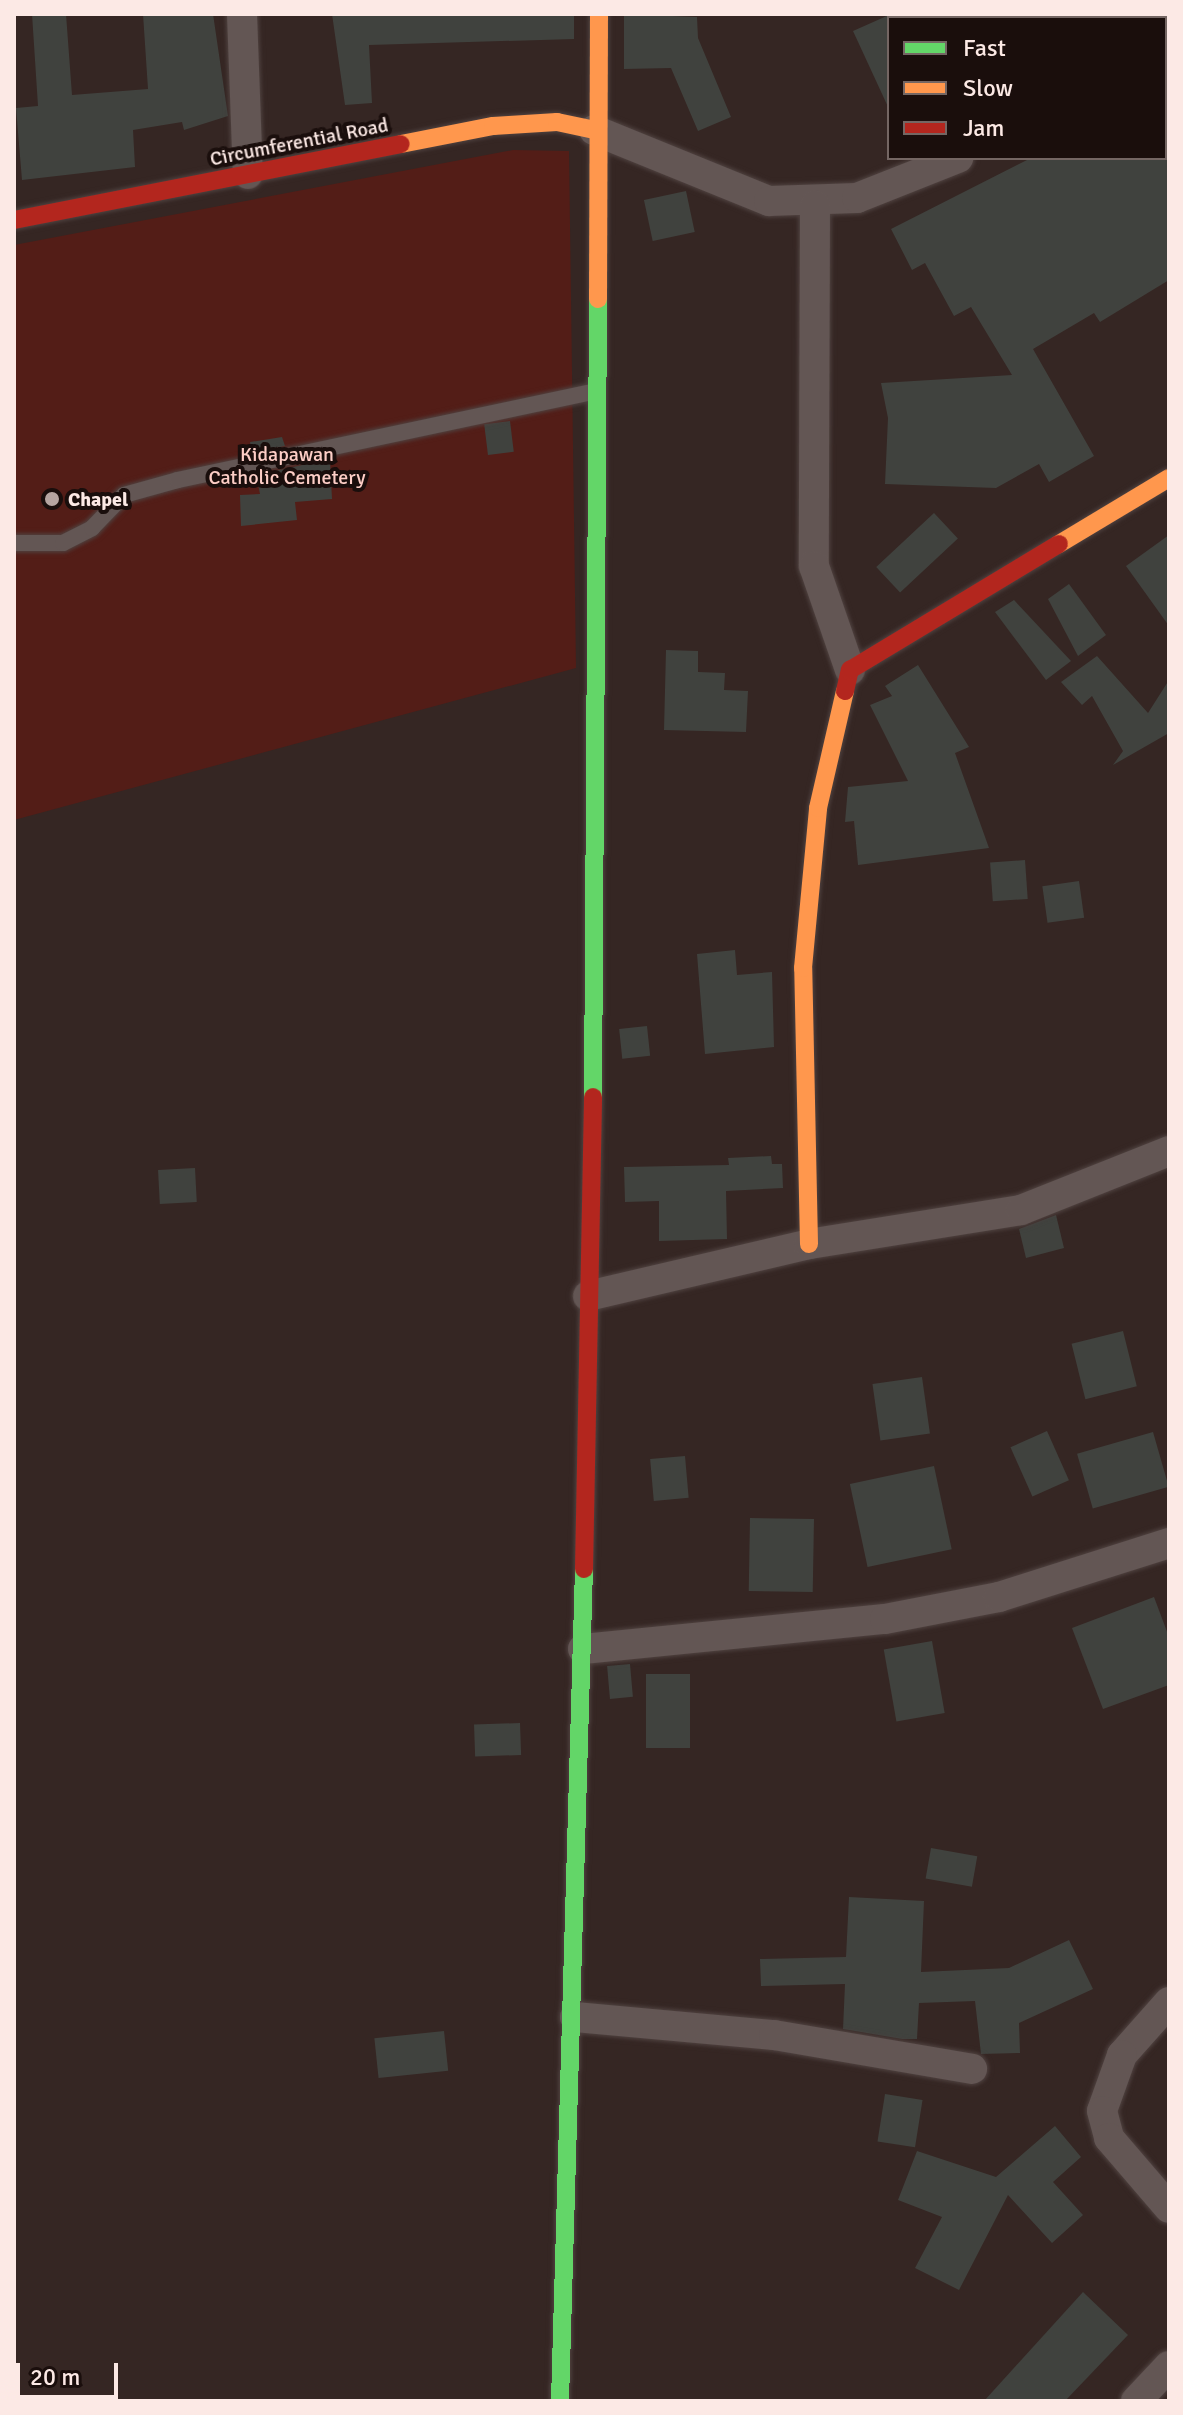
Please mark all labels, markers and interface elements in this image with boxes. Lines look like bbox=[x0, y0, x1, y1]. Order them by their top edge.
legend bbox=[887, 16, 1167, 160]
text: Fast bbox=[963, 33, 1006, 63]
text: Slow bbox=[963, 73, 1013, 103]
street label: Circumferential Road bbox=[208, 113, 390, 171]
text: Jam bbox=[963, 113, 1004, 143]
park label: Kidapawan Catholic Cemetery bbox=[208, 443, 366, 490]
place label: Chapel bbox=[68, 487, 128, 511]
marker: Chapel bbox=[43, 490, 61, 508]
scale bar bbox=[20, 2347, 122, 2397]
text: 20 m bbox=[30, 2362, 80, 2392]

